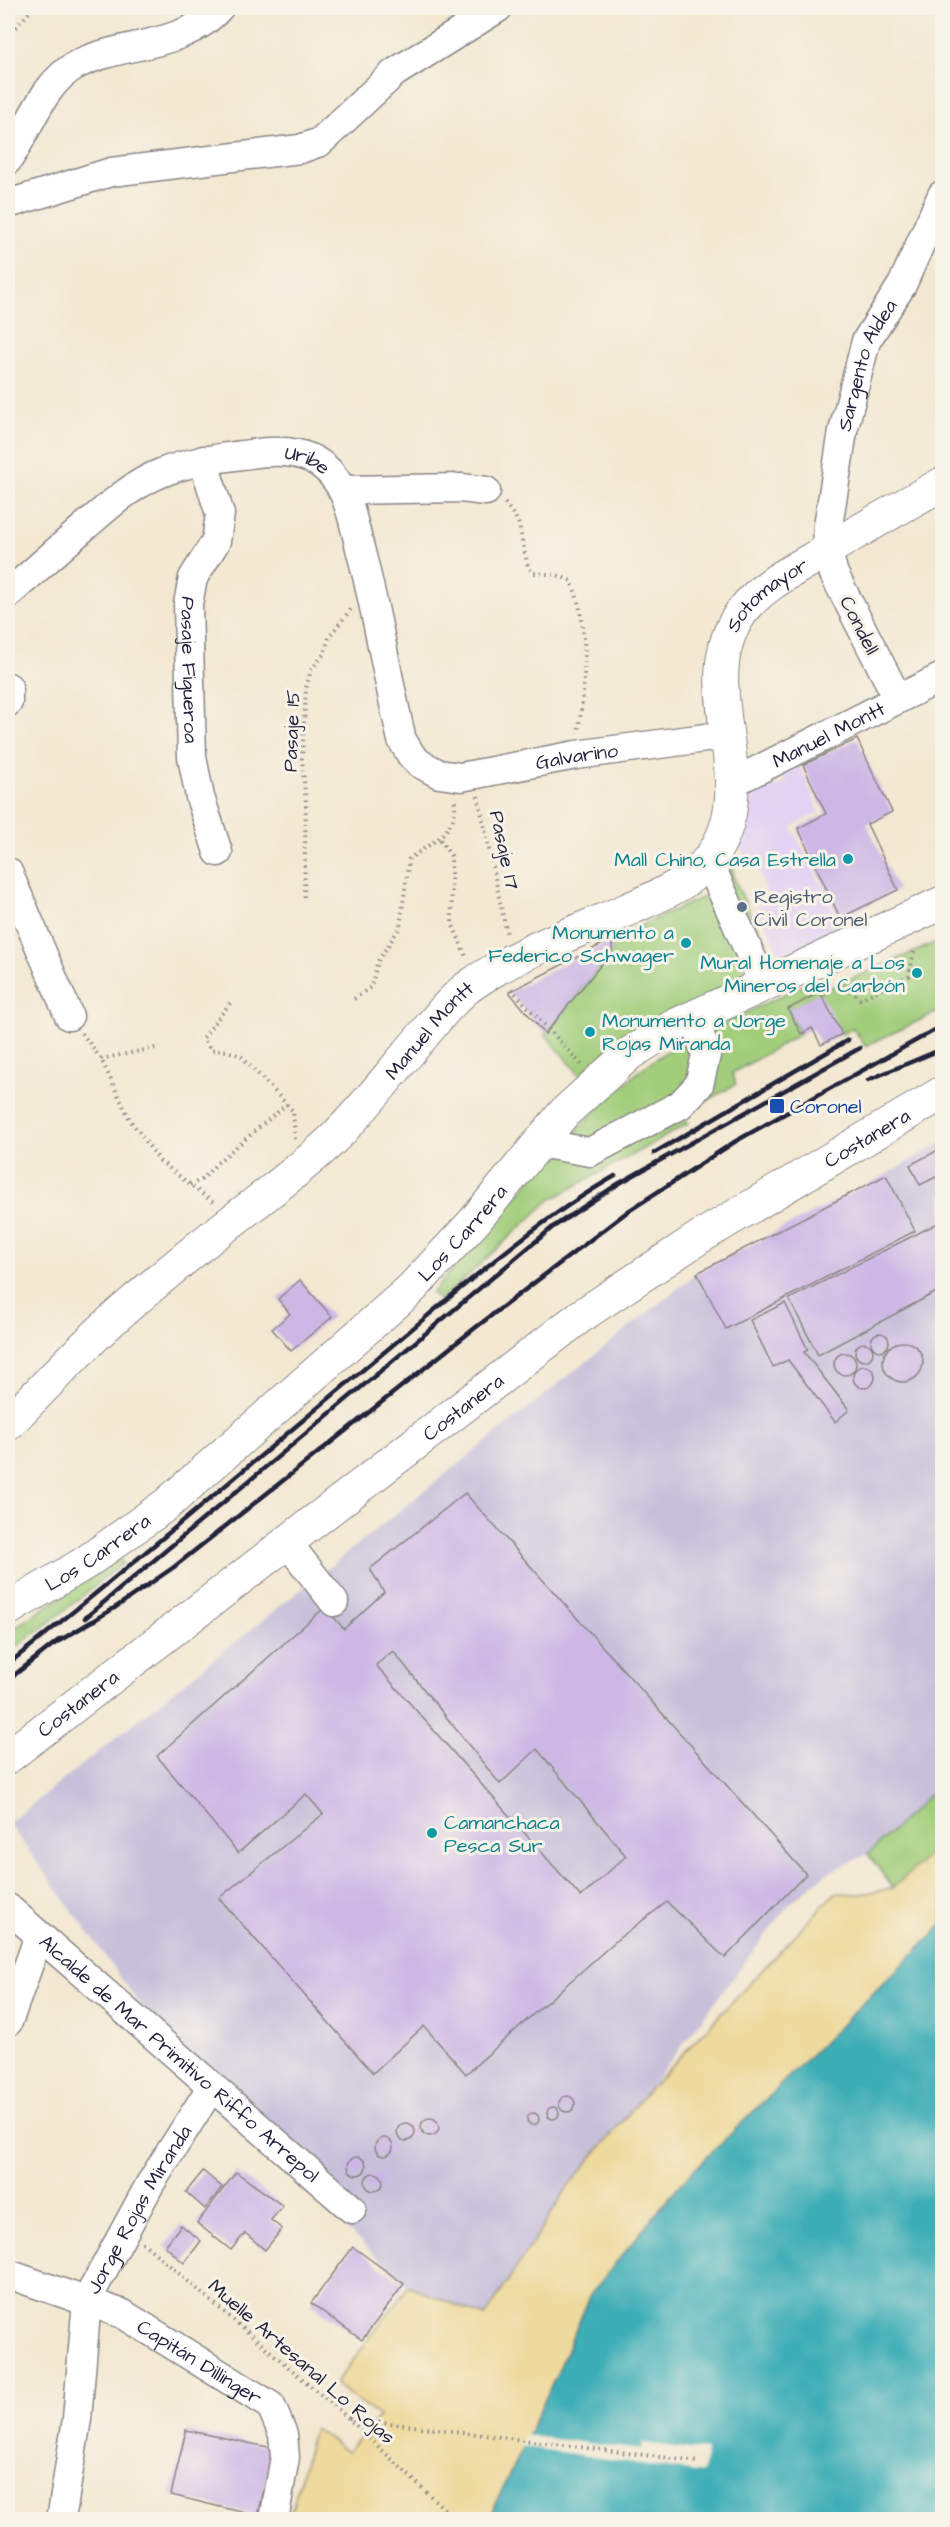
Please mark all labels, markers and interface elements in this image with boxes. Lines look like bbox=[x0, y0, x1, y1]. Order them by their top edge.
street label: Sargento Aldea bbox=[831, 294, 904, 434]
street label: Uribe bbox=[283, 439, 336, 482]
street label: Sotomayor bbox=[719, 551, 813, 637]
street label: Condell bbox=[832, 591, 886, 660]
street label: Pasaje Figueroa bbox=[172, 594, 205, 744]
street label: Pasaje 15 bbox=[277, 689, 307, 773]
street label: Manuel Montt bbox=[768, 695, 890, 775]
street label: Galvarino bbox=[533, 737, 620, 777]
street label: Pasaje 17 bbox=[482, 808, 526, 892]
place label: Mall Chino, Casa Estrella bbox=[614, 846, 836, 874]
marker: Mall Chino, Casa Estrella bbox=[841, 852, 855, 866]
place label: Registro Civil Coronel bbox=[754, 883, 867, 934]
marker: Registro Civil Coronel bbox=[735, 900, 749, 914]
place label: Monumento a Federico Schwager bbox=[488, 919, 674, 971]
marker: Monumento a Federico Schwager bbox=[679, 936, 693, 950]
place label: Mural Homenaje a Los Mineros del Carbón bbox=[700, 949, 905, 1000]
marker: Mural Homenaje a Los Mineros del Carbón bbox=[910, 966, 924, 980]
street label: Manuel Montt bbox=[379, 975, 480, 1086]
place label: Monumento a Jorge Rojas Miranda bbox=[602, 1007, 786, 1058]
marker: Monumento a Jorge Rojas Miranda bbox=[583, 1025, 597, 1039]
place label: Coronel bbox=[790, 1093, 862, 1121]
marker: Coronel bbox=[768, 1097, 786, 1115]
street label: Costanera bbox=[819, 1102, 916, 1175]
street label: Los Carrera bbox=[412, 1179, 514, 1288]
street label: Costanera bbox=[417, 1367, 510, 1448]
street label: Los Carrera bbox=[40, 1507, 156, 1599]
street label: Costanera bbox=[32, 1664, 125, 1744]
place label: Camanchaca Pesca Sur bbox=[444, 1809, 560, 1860]
marker: Camanchaca Pesca Sur bbox=[425, 1826, 439, 1840]
street label: Alcalde de Mar Primitivo Riffo Arrepol bbox=[33, 1929, 325, 2189]
street label: Jorge Rojas Miranda bbox=[80, 2120, 199, 2299]
street label: Muelle Artesanal Lo Rojas bbox=[202, 2273, 401, 2451]
street label: Capitán Dillinger bbox=[131, 2313, 267, 2412]

